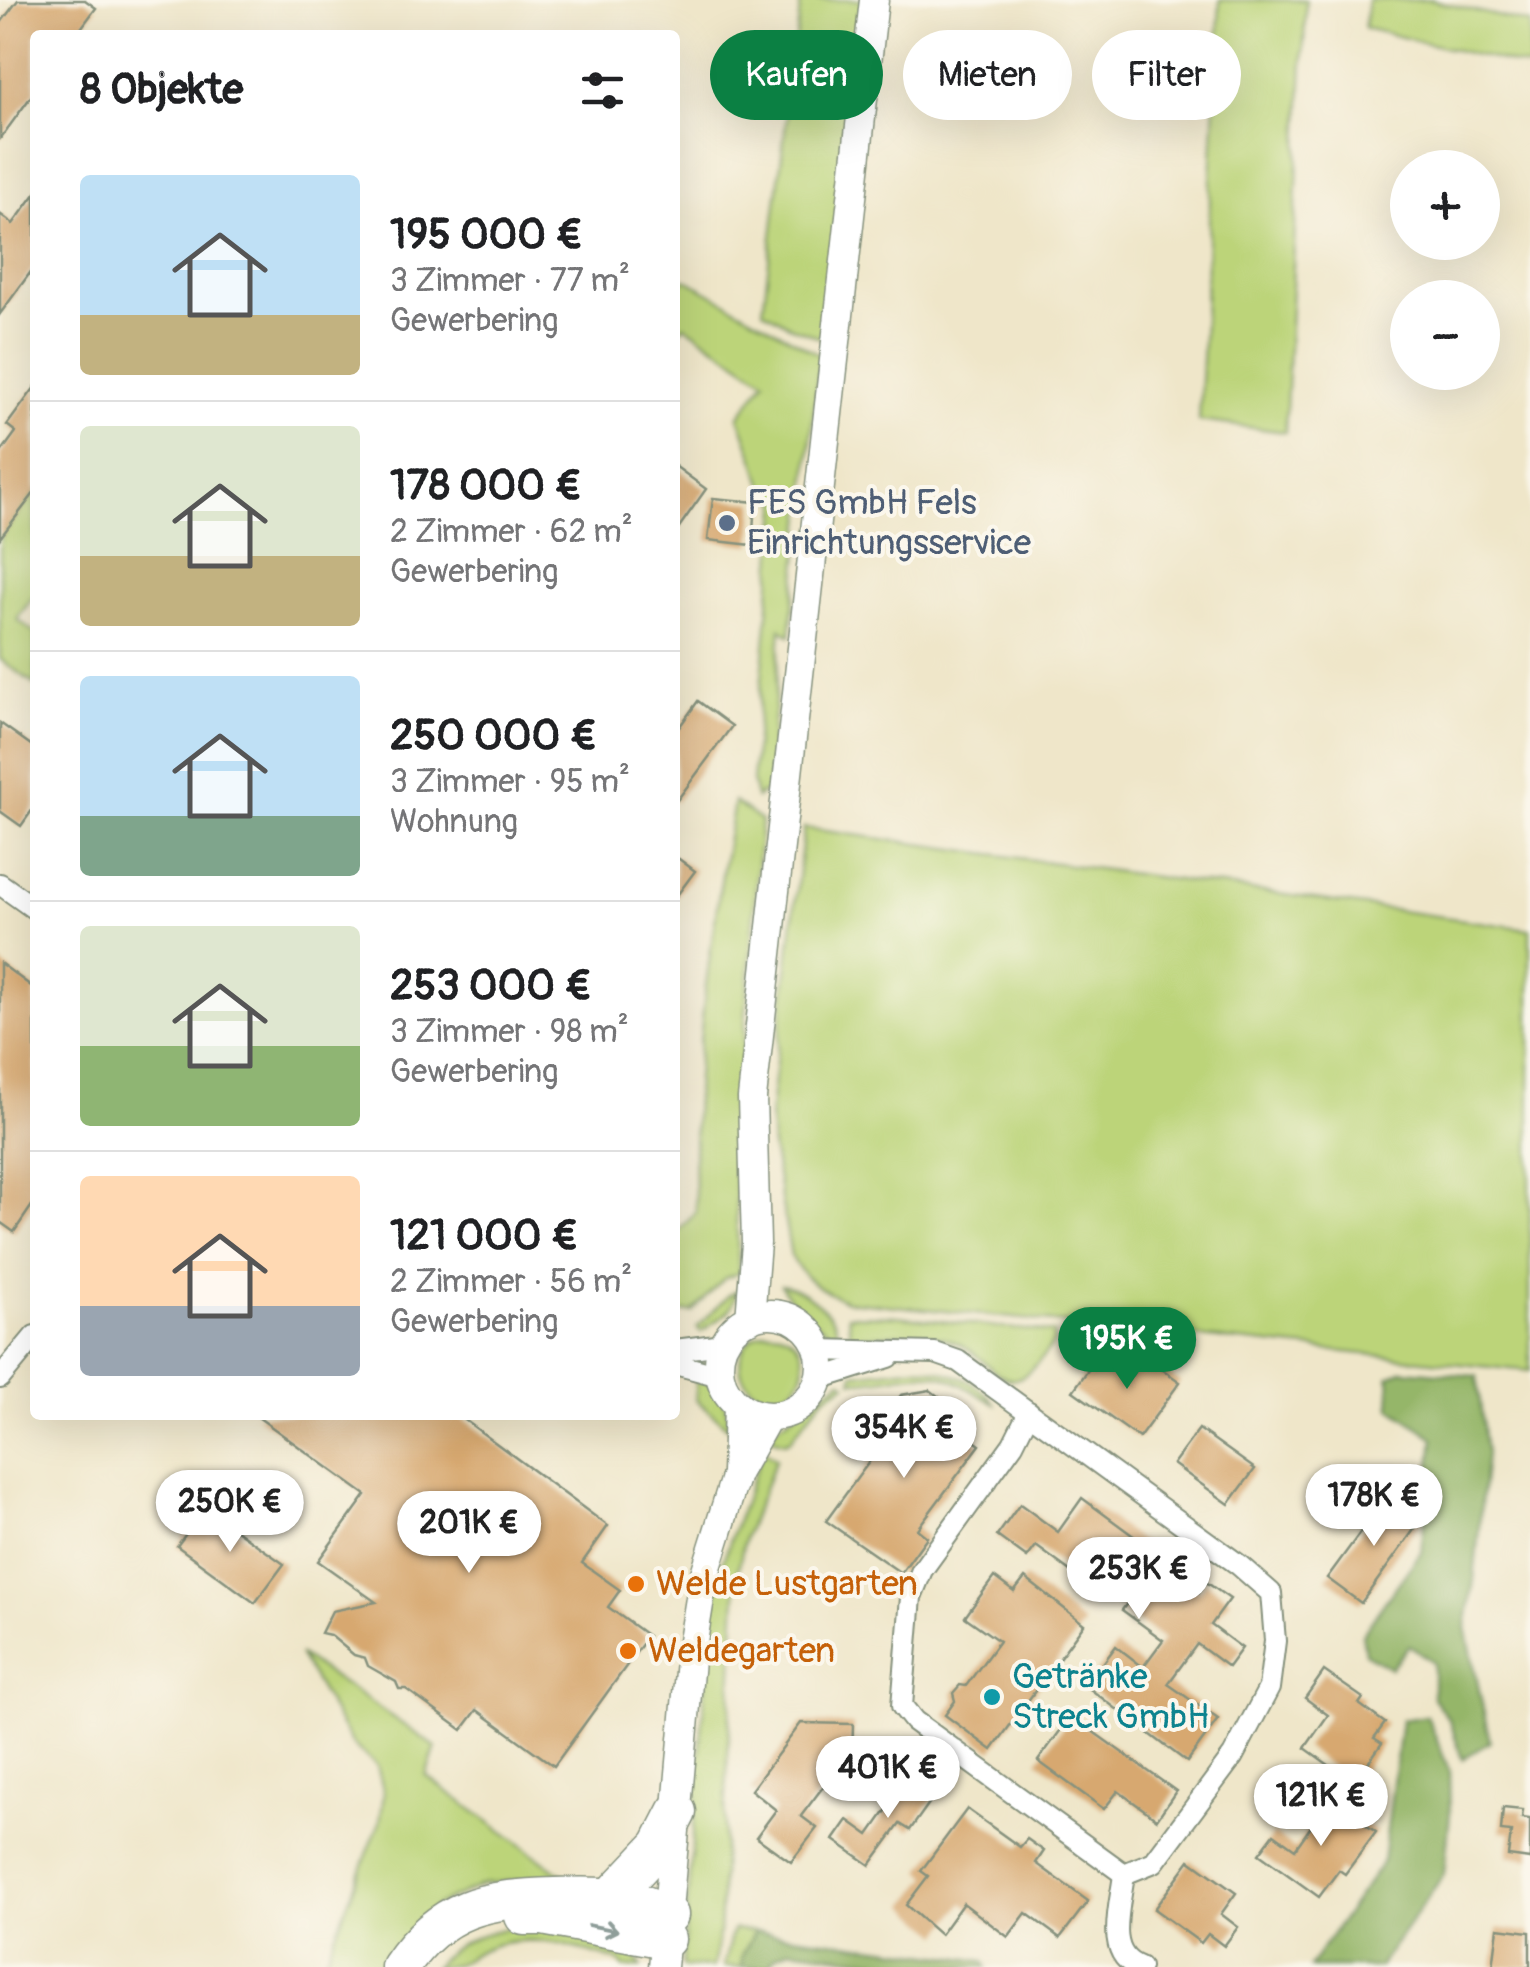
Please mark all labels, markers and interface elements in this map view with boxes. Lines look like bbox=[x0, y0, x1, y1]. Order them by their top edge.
chip: Kaufen bbox=[710, 30, 883, 120]
chip: Mieten bbox=[903, 30, 1072, 120]
chip: Filter bbox=[1092, 30, 1241, 120]
icon: filters bbox=[575, 63, 630, 118]
text: 8 Objekte bbox=[80, 64, 243, 116]
map controls bbox=[1390, 150, 1500, 390]
button: + bbox=[1390, 150, 1500, 260]
text: 195 000 € bbox=[390, 209, 583, 261]
icon: home bbox=[160, 215, 280, 335]
text: 3 Zimmer · 77 m² bbox=[390, 261, 630, 301]
button: − bbox=[1390, 280, 1500, 390]
text: Gewerbering bbox=[390, 301, 558, 341]
text: 178 000 € bbox=[390, 460, 582, 512]
icon: home bbox=[160, 466, 280, 586]
place label: FES GmbH Fels Einrichtungsservice bbox=[747, 481, 1031, 565]
text: 2 Zimmer · 62 m² bbox=[390, 512, 633, 552]
marker: FES GmbH Fels Einrichtungsservice bbox=[716, 512, 738, 534]
text: Gewerbering bbox=[390, 552, 558, 592]
text: 250 000 € bbox=[390, 710, 597, 762]
icon: home bbox=[160, 716, 280, 836]
text: 3 Zimmer · 95 m² bbox=[390, 762, 630, 802]
text: Wohnung bbox=[390, 802, 518, 842]
text: 253 000 € bbox=[390, 960, 592, 1012]
icon: home bbox=[160, 966, 280, 1086]
text: 3 Zimmer · 98 m² bbox=[390, 1012, 629, 1052]
text: Gewerbering bbox=[390, 1052, 558, 1092]
text: 121 000 € bbox=[390, 1210, 578, 1262]
icon: home bbox=[160, 1216, 280, 1336]
text: 2 Zimmer · 56 m² bbox=[390, 1262, 632, 1302]
text: Gewerbering bbox=[390, 1302, 558, 1342]
pin: 195K € bbox=[1046, 1307, 1208, 1392]
text: 195K € bbox=[1080, 1319, 1174, 1359]
pin: 354K € bbox=[823, 1396, 985, 1481]
text: 354K € bbox=[853, 1408, 955, 1448]
pin: 178K € bbox=[1293, 1464, 1455, 1549]
pin: 250K € bbox=[149, 1470, 311, 1555]
text: 178K € bbox=[1328, 1476, 1420, 1516]
text: 250K € bbox=[178, 1482, 282, 1522]
pin: 201K € bbox=[388, 1491, 550, 1576]
text: 201K € bbox=[419, 1503, 519, 1543]
pin: 253K € bbox=[1058, 1537, 1220, 1622]
text: 253K € bbox=[1089, 1549, 1189, 1589]
place label: Welde Lustgarten bbox=[656, 1562, 918, 1606]
marker: Welde Lustgarten bbox=[625, 1573, 647, 1595]
place label: Weldegarten bbox=[648, 1629, 835, 1673]
marker: Weldegarten bbox=[617, 1640, 639, 1662]
place label: Getränke Streck GmbH bbox=[1012, 1655, 1209, 1739]
marker: Getränke Streck GmbH bbox=[981, 1686, 1003, 1708]
pin: 401K € bbox=[807, 1736, 969, 1821]
text: 401K € bbox=[838, 1748, 938, 1788]
pin: 121K € bbox=[1240, 1764, 1402, 1849]
text: 121K € bbox=[1276, 1776, 1366, 1816]
one-way arrow bbox=[586, 1920, 618, 1939]

